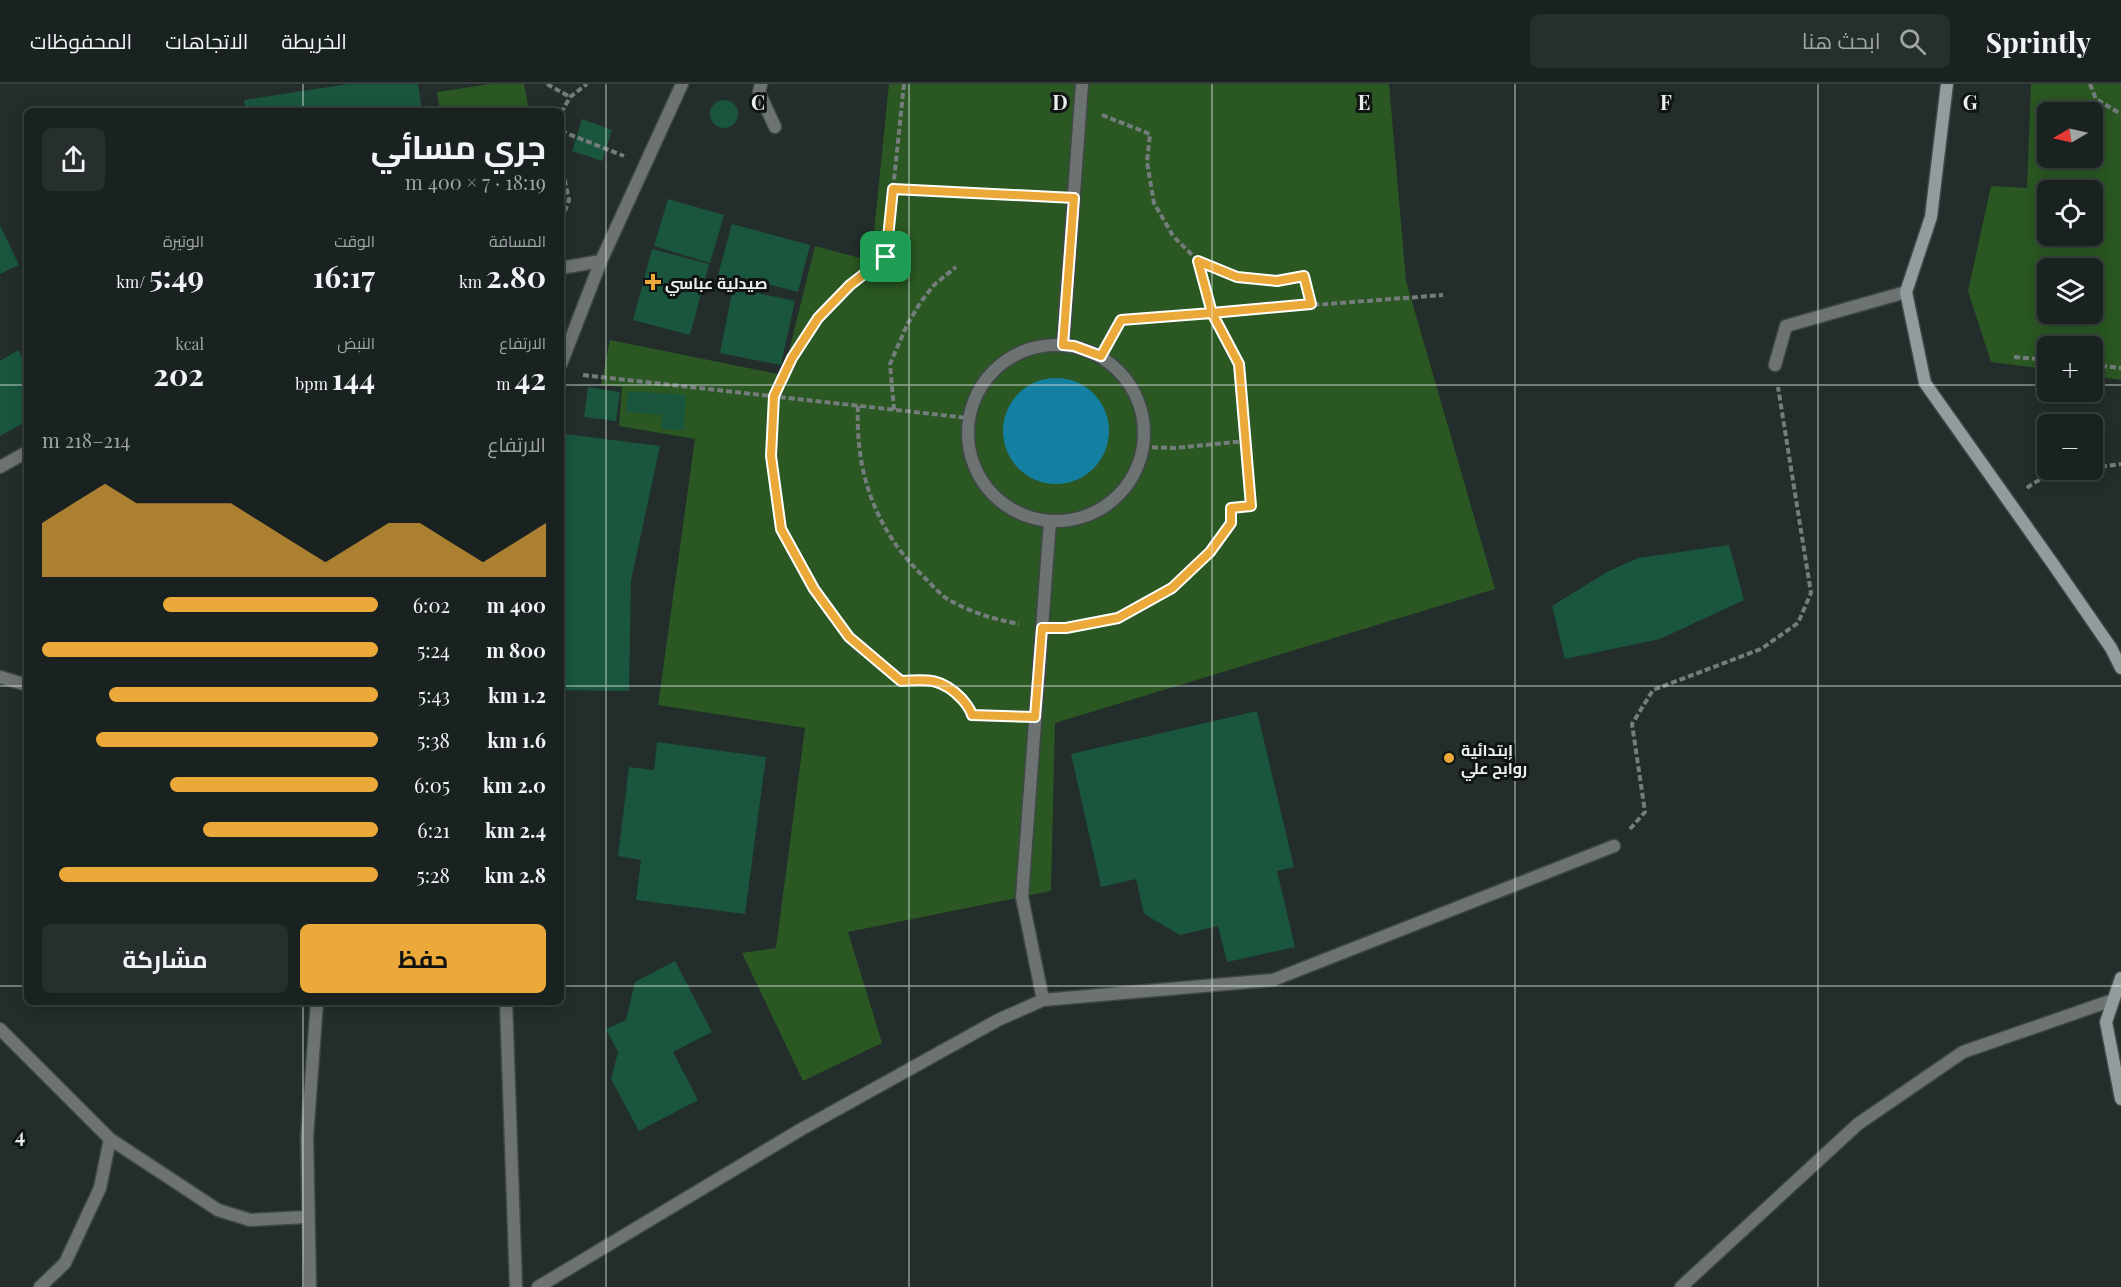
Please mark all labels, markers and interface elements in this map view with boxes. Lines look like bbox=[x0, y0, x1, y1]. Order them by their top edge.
search box bbox=[1530, 14, 1950, 68]
text: Sprintly bbox=[1986, 23, 2091, 60]
text: ابحث هنا bbox=[1802, 25, 1881, 55]
icon: search bbox=[1896, 25, 1929, 58]
text: المحفوظات bbox=[30, 26, 132, 54]
text: الاتجاهات bbox=[165, 26, 248, 54]
text: الخريطة bbox=[281, 26, 347, 54]
text: C bbox=[751, 88, 765, 115]
text: D bbox=[1052, 88, 1068, 115]
text: E bbox=[1358, 88, 1370, 115]
text: F bbox=[1660, 88, 1672, 115]
text: G bbox=[1963, 88, 1978, 115]
north arrow bbox=[2037, 102, 2103, 168]
map controls bbox=[2037, 102, 2103, 480]
text: جري مسائي bbox=[371, 123, 546, 167]
button: share bbox=[42, 128, 105, 191]
text: 18:19 · 7 × 400 m bbox=[405, 168, 546, 195]
button: locate bbox=[2037, 180, 2103, 246]
text: الوتيرة bbox=[163, 230, 204, 251]
text: الوقت bbox=[334, 230, 375, 251]
text: المسافة bbox=[489, 230, 546, 251]
pin bbox=[860, 231, 911, 282]
icon: arrive bbox=[869, 240, 902, 273]
text: 5:49 bbox=[149, 256, 204, 296]
text: 16:17 bbox=[313, 256, 375, 296]
text: 2.80 bbox=[486, 256, 546, 296]
button: layers bbox=[2037, 258, 2103, 324]
text: /km bbox=[116, 271, 149, 292]
text: km bbox=[459, 271, 486, 292]
place label: صيدلية عباسي bbox=[665, 272, 768, 296]
marker: صيدلية عباسي bbox=[646, 275, 660, 289]
text: النبض bbox=[337, 332, 375, 353]
text: الارتفاع bbox=[499, 332, 546, 353]
text: kcal bbox=[175, 333, 204, 354]
button: + bbox=[2037, 336, 2103, 402]
text: 202 bbox=[153, 354, 204, 394]
text: 144 bbox=[332, 358, 375, 398]
text: 42 bbox=[514, 358, 546, 398]
text: bpm bbox=[295, 373, 332, 394]
text: m bbox=[496, 373, 514, 394]
button: − bbox=[2037, 414, 2103, 480]
text: 214–218 m bbox=[42, 426, 130, 453]
text: الارتفاع bbox=[487, 430, 546, 457]
text: 6:02 bbox=[413, 591, 450, 618]
text: 400 m bbox=[487, 591, 546, 618]
text: 5:24 bbox=[417, 636, 450, 663]
text: 800 m bbox=[486, 636, 546, 663]
text: 5:43 bbox=[418, 681, 450, 708]
text: 1.2 km bbox=[488, 681, 546, 708]
text: 5:38 bbox=[417, 726, 450, 753]
text: 1.6 km bbox=[487, 726, 546, 753]
place label: إبتدائية روابح علي bbox=[1461, 739, 1527, 781]
marker: إبتدائية روابح علي bbox=[1442, 751, 1456, 765]
text: 6:05 bbox=[414, 771, 450, 798]
text: 2.0 km bbox=[483, 771, 546, 798]
text: 6:21 bbox=[417, 816, 450, 843]
text: 2.4 km bbox=[485, 816, 546, 843]
text: 5:28 bbox=[416, 861, 450, 888]
text: 2.8 km bbox=[484, 861, 546, 888]
button: مشاركة bbox=[42, 924, 288, 993]
button: حفظ bbox=[300, 924, 546, 993]
text: 4 bbox=[15, 1121, 25, 1148]

